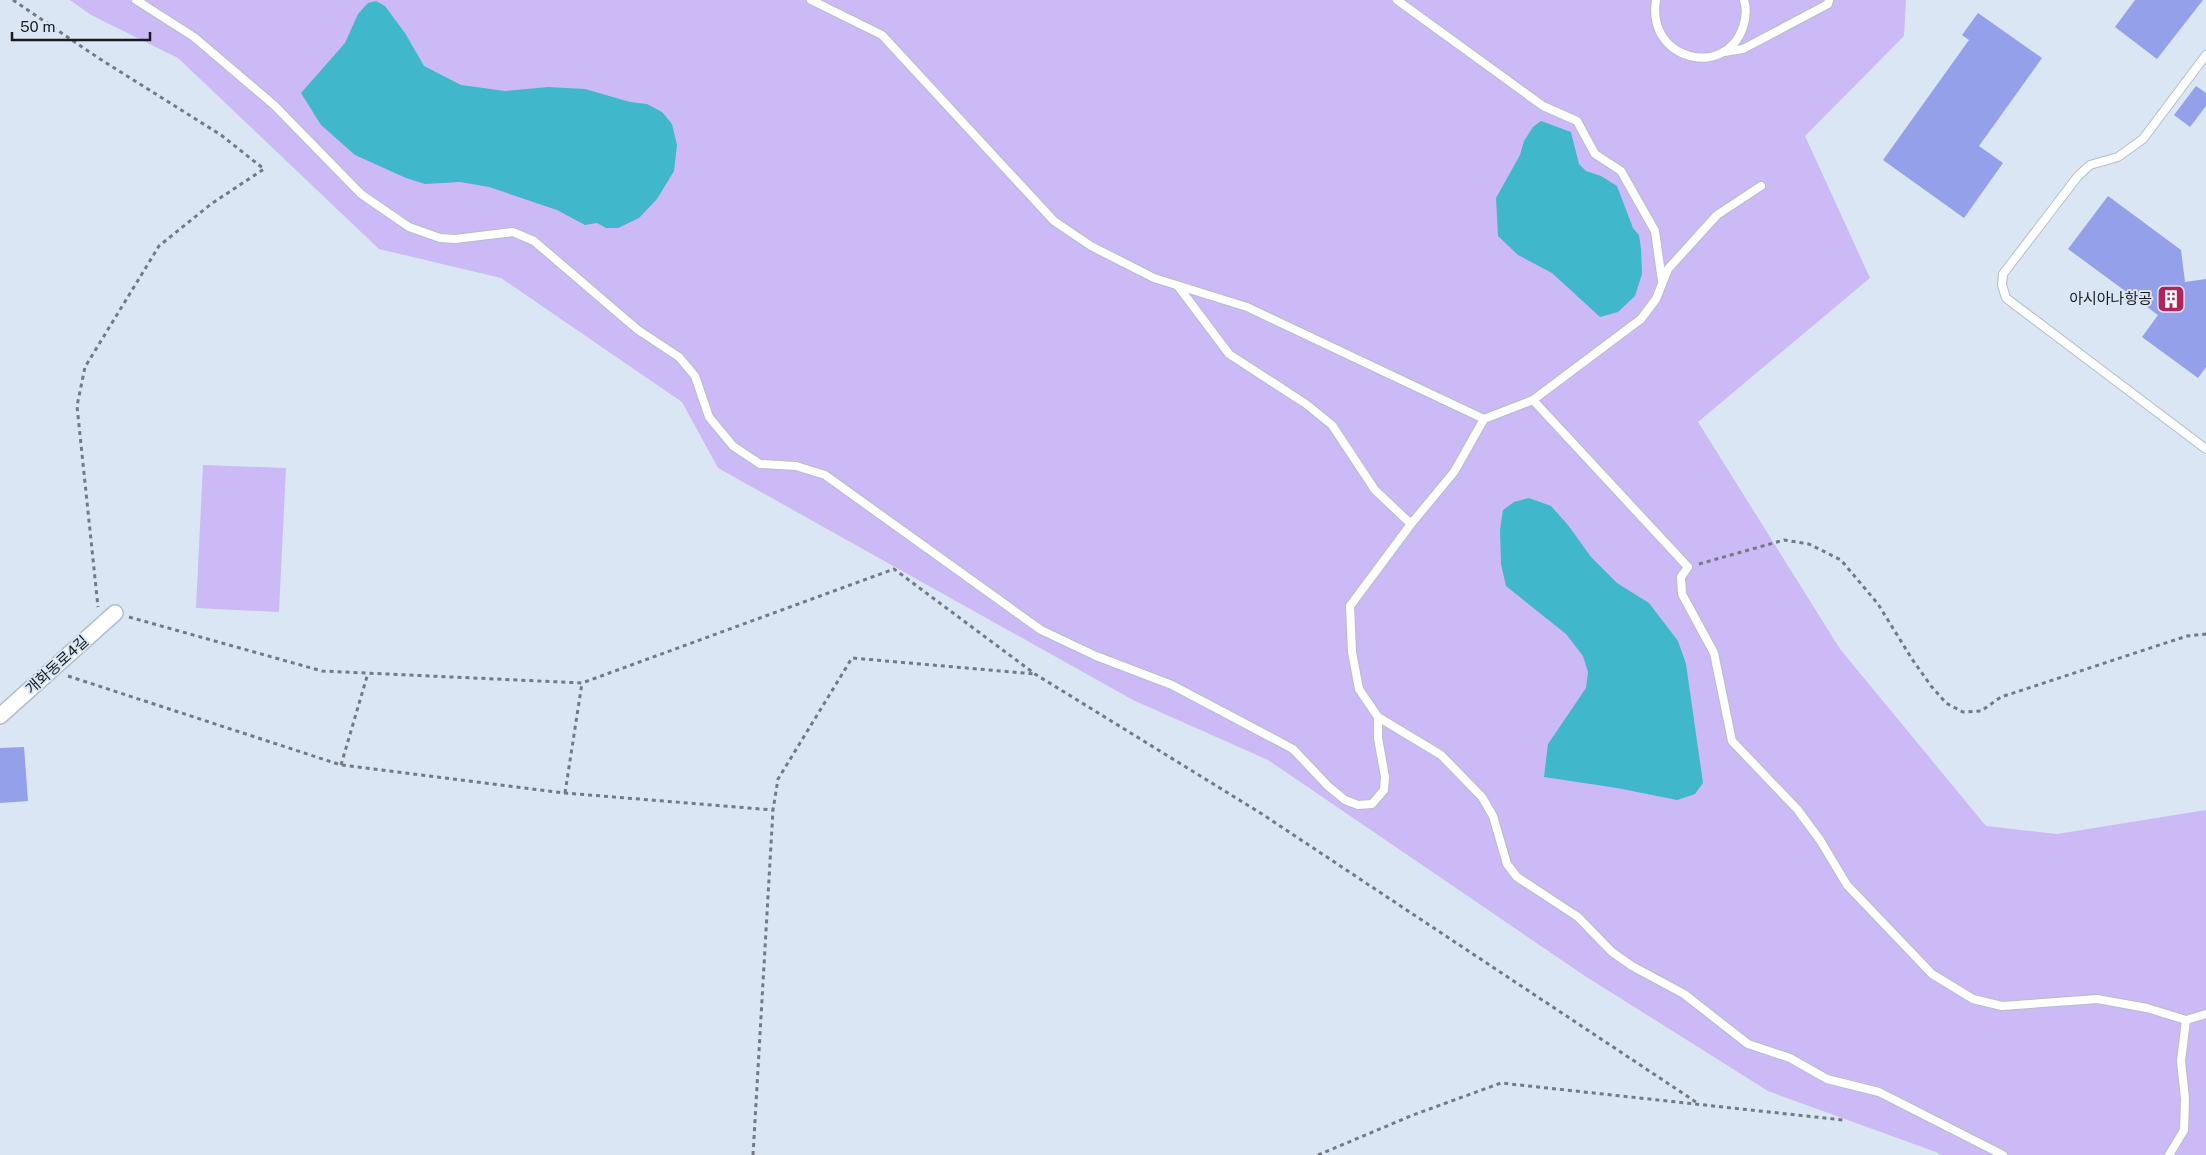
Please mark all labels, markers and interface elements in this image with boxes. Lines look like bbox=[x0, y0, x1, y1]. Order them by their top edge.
scale bar bbox=[12, 10, 150, 42]
text: 50 m bbox=[20, 18, 55, 35]
building icon: 아시아나항공 bbox=[2156, 284, 2186, 314]
place label: 아시아나항공 bbox=[2069, 290, 2152, 307]
street label: 개화동로4길 bbox=[22, 632, 91, 697]

